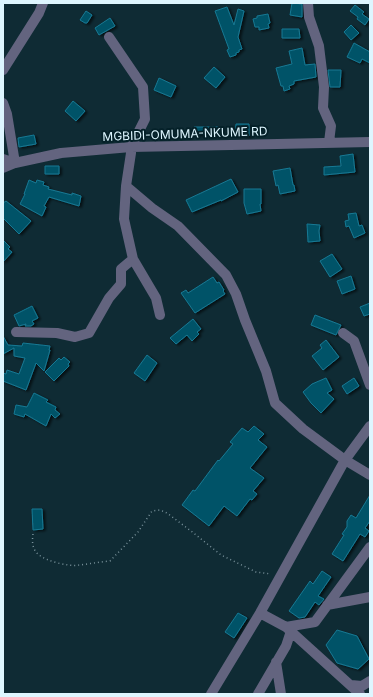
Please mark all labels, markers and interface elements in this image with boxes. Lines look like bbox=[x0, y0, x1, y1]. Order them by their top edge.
street label: MGBIDI-OMUMA-NKUME RD bbox=[102, 123, 268, 144]

